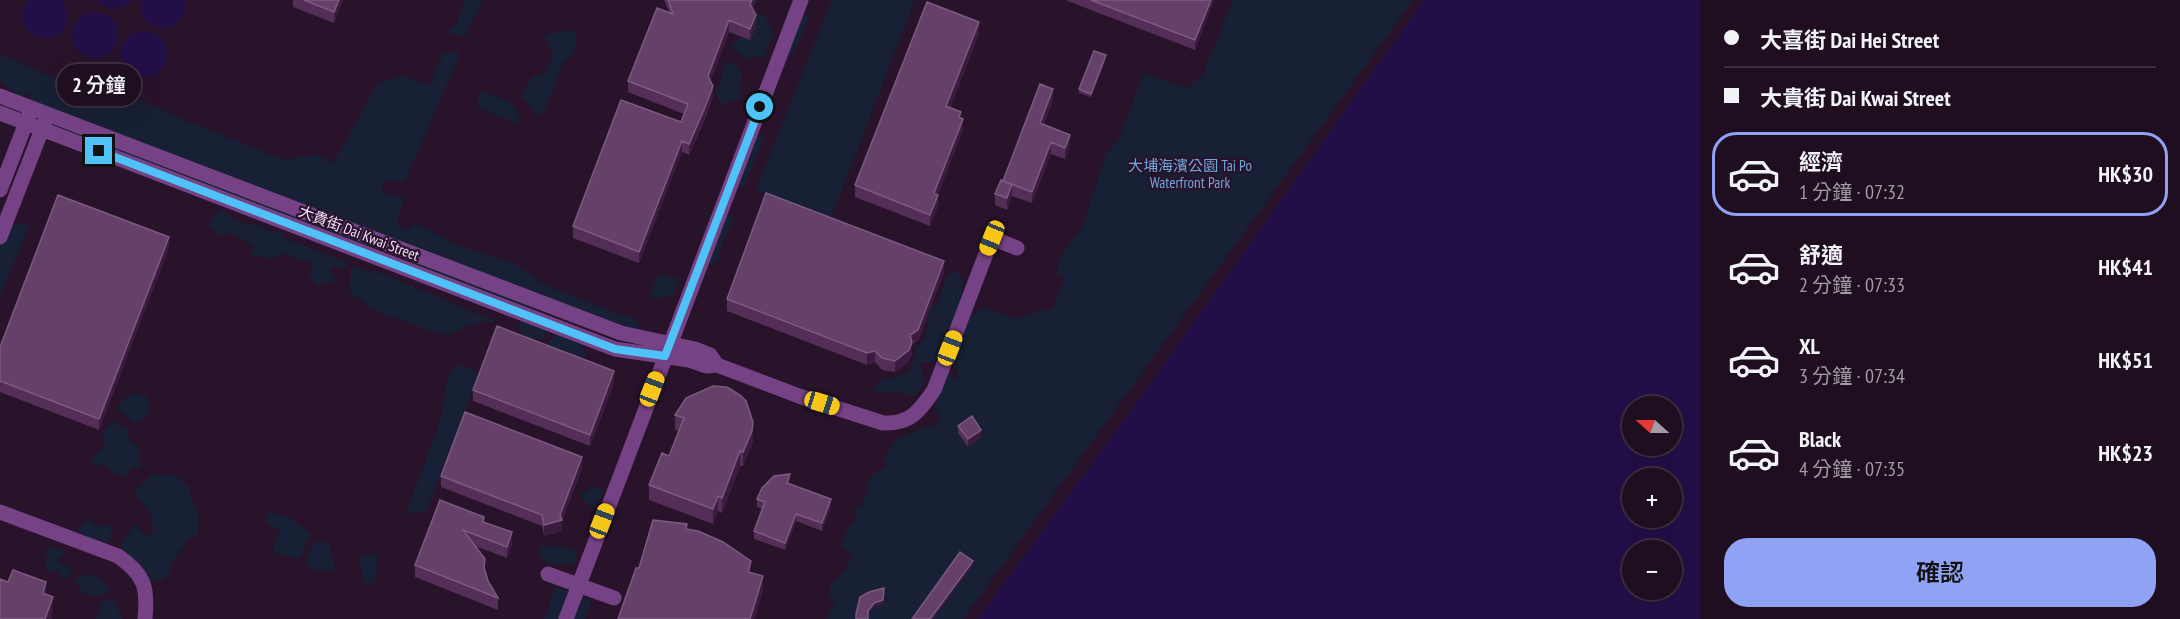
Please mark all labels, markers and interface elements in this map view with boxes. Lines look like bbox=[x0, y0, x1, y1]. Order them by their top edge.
text: 大喜街 Dai Hei Street bbox=[1760, 26, 1939, 54]
callout: 2 分鐘 bbox=[57, 64, 141, 106]
text: 2 分鐘 bbox=[72, 72, 126, 98]
text: 大貴街 Dai Kwai Street bbox=[1760, 84, 1951, 112]
route start bbox=[746, 93, 773, 120]
route end bbox=[85, 137, 112, 164]
icon: car bbox=[1727, 147, 1781, 201]
text: 經濟 bbox=[1799, 148, 1843, 176]
park label: 大埔海濱公園 Tai Po Waterfront Park bbox=[1128, 156, 1252, 192]
text: HK$30 bbox=[2098, 160, 2153, 188]
text: 1 分鐘 · 07:32 bbox=[1799, 179, 1905, 205]
street label: 大貴街 Dai Kwai Street bbox=[296, 201, 422, 265]
car bbox=[977, 218, 1007, 258]
icon: car bbox=[1727, 240, 1781, 294]
text: 舒適 bbox=[1799, 241, 1843, 269]
text: HK$41 bbox=[2098, 253, 2153, 281]
text: 2 分鐘 · 07:33 bbox=[1799, 272, 1905, 298]
car bbox=[935, 328, 965, 368]
text: XL bbox=[1799, 332, 1820, 360]
icon: car bbox=[1727, 333, 1781, 387]
text: HK$51 bbox=[2098, 346, 2153, 374]
text: 3 分鐘 · 07:34 bbox=[1799, 363, 1905, 389]
car bbox=[637, 369, 667, 409]
car bbox=[802, 389, 842, 417]
north arrow bbox=[1622, 396, 1682, 456]
map controls bbox=[1622, 396, 1682, 600]
text: Black bbox=[1799, 425, 1841, 453]
icon: car bbox=[1727, 426, 1781, 480]
text: HK$23 bbox=[2098, 439, 2153, 467]
text: 4 分鐘 · 07:35 bbox=[1799, 456, 1905, 482]
button: + bbox=[1622, 468, 1682, 528]
car bbox=[587, 501, 617, 541]
button: 確認 bbox=[1724, 538, 2156, 607]
button: − bbox=[1622, 540, 1682, 600]

